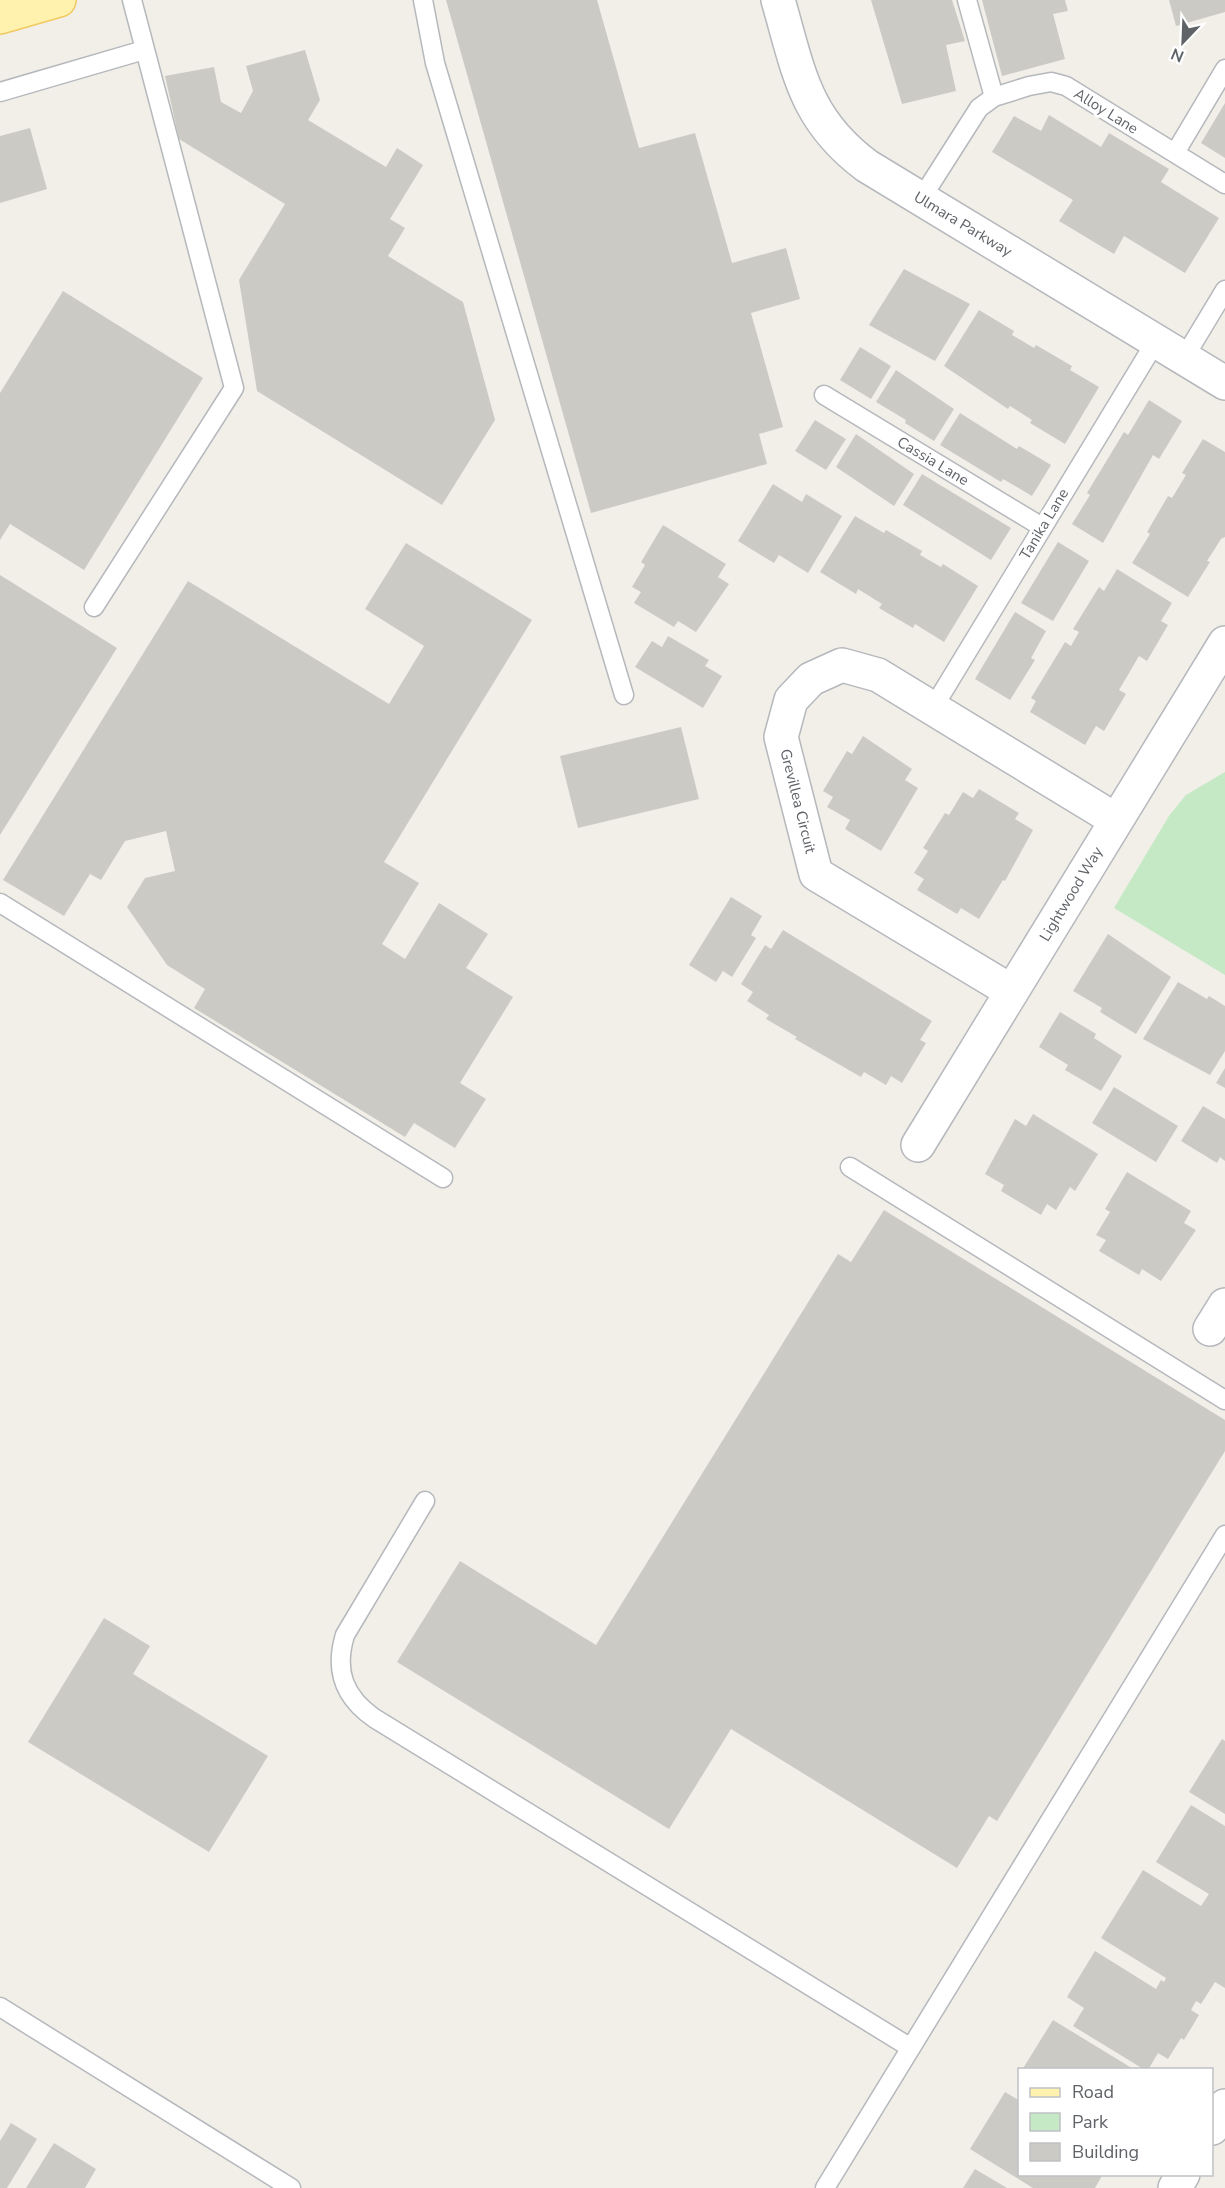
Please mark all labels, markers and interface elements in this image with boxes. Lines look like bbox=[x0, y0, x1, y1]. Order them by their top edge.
north arrow bbox=[1153, 12, 1213, 72]
text: N bbox=[1168, 42, 1187, 67]
street label: Alloy Lane bbox=[1070, 83, 1142, 139]
street label: Ulmara Parkway bbox=[910, 187, 1016, 261]
street label: Cassia Lane bbox=[894, 432, 972, 490]
street label: Tanika Lane bbox=[1015, 485, 1073, 563]
street label: Grevillea Circuit bbox=[775, 747, 821, 856]
street label: Lightwood Way bbox=[1035, 843, 1107, 945]
legend bbox=[1018, 2068, 1213, 2176]
text: Road bbox=[1072, 2080, 1114, 2104]
text: Park bbox=[1072, 2110, 1109, 2134]
text: Building bbox=[1072, 2140, 1139, 2164]

